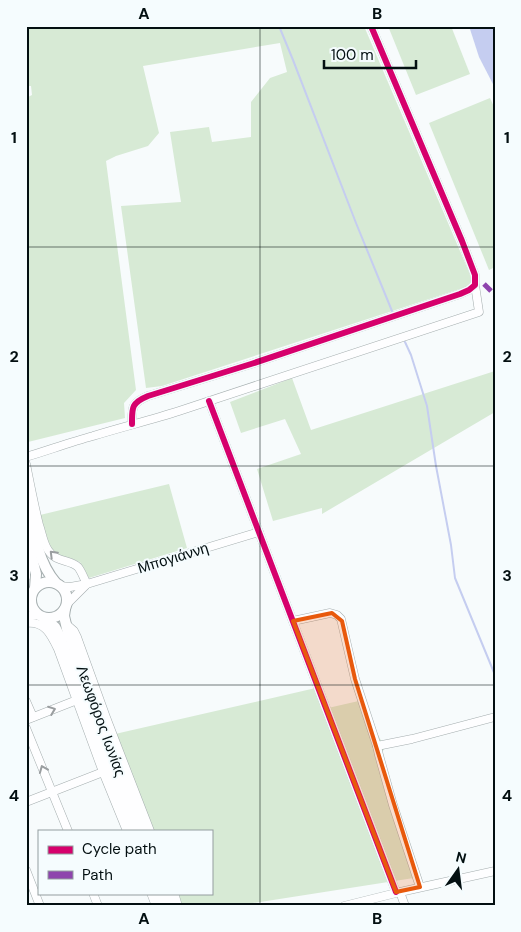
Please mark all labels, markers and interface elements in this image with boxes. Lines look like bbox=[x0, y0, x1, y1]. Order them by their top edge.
text: A bbox=[138, 3, 150, 24]
text: B bbox=[372, 3, 382, 24]
scale bar bbox=[324, 38, 416, 70]
text: 100 m bbox=[331, 45, 374, 65]
text: 1 bbox=[11, 127, 17, 148]
text: 1 bbox=[504, 127, 510, 148]
text: 2 bbox=[9, 346, 19, 367]
text: 2 bbox=[502, 346, 512, 367]
street label: Μπογιάννη bbox=[135, 538, 211, 578]
one-way arrow bbox=[50, 551, 59, 560]
text: 3 bbox=[9, 565, 19, 586]
text: 3 bbox=[502, 565, 512, 586]
street label: Λεωφόρος Ιωνίας bbox=[72, 663, 130, 779]
one-way arrow bbox=[47, 706, 55, 716]
one-way arrow bbox=[39, 765, 50, 774]
text: 4 bbox=[9, 785, 19, 806]
text: 4 bbox=[502, 785, 512, 806]
legend bbox=[38, 830, 212, 894]
text: Cycle path bbox=[82, 839, 157, 859]
north arrow bbox=[434, 844, 484, 894]
text: N bbox=[454, 847, 468, 867]
text: Path bbox=[82, 865, 113, 885]
text: A bbox=[138, 908, 150, 929]
text: B bbox=[372, 908, 382, 929]

